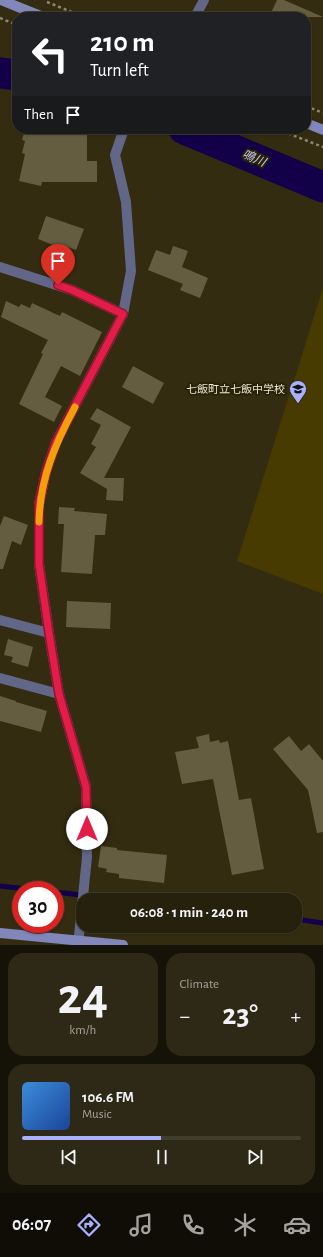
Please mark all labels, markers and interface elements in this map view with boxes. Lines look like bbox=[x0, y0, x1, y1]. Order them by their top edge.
icon: left bbox=[24, 28, 76, 80]
text: 210 m bbox=[90, 29, 155, 57]
text: Turn left bbox=[90, 62, 149, 80]
icon: arrive bbox=[62, 104, 84, 126]
text: Then bbox=[24, 107, 54, 122]
water label: 鳴川 bbox=[241, 147, 270, 169]
pin bbox=[41, 244, 75, 285]
icon: arrive bbox=[47, 250, 69, 272]
school or university icon: 七飯町立七飯中学校 bbox=[288, 379, 308, 404]
place label: 七飯町立七飯中学校 bbox=[186, 383, 285, 395]
position arrow bbox=[66, 808, 108, 850]
speed limit sign: 30 bbox=[12, 881, 64, 933]
text: 06:08 · 1 min · 240 m bbox=[130, 905, 248, 920]
text: 24 bbox=[57, 971, 108, 1023]
text: Climate bbox=[180, 978, 219, 991]
text: 23° bbox=[222, 1000, 258, 1030]
text: − bbox=[180, 1005, 190, 1027]
text: + bbox=[290, 1005, 301, 1027]
text: km/h bbox=[69, 1024, 96, 1037]
text: 106.6 FM bbox=[82, 1090, 134, 1105]
text: Music bbox=[82, 1108, 112, 1121]
icon: previous bbox=[58, 1146, 80, 1168]
icon: pause bbox=[151, 1146, 173, 1168]
icon: next bbox=[244, 1146, 266, 1168]
icon: directions bbox=[75, 1211, 103, 1239]
icon: music bbox=[127, 1211, 155, 1239]
icon: phone bbox=[179, 1211, 207, 1239]
icon: climate bbox=[231, 1211, 259, 1239]
icon: car bbox=[283, 1211, 311, 1239]
text: 06:07 bbox=[12, 1216, 51, 1234]

